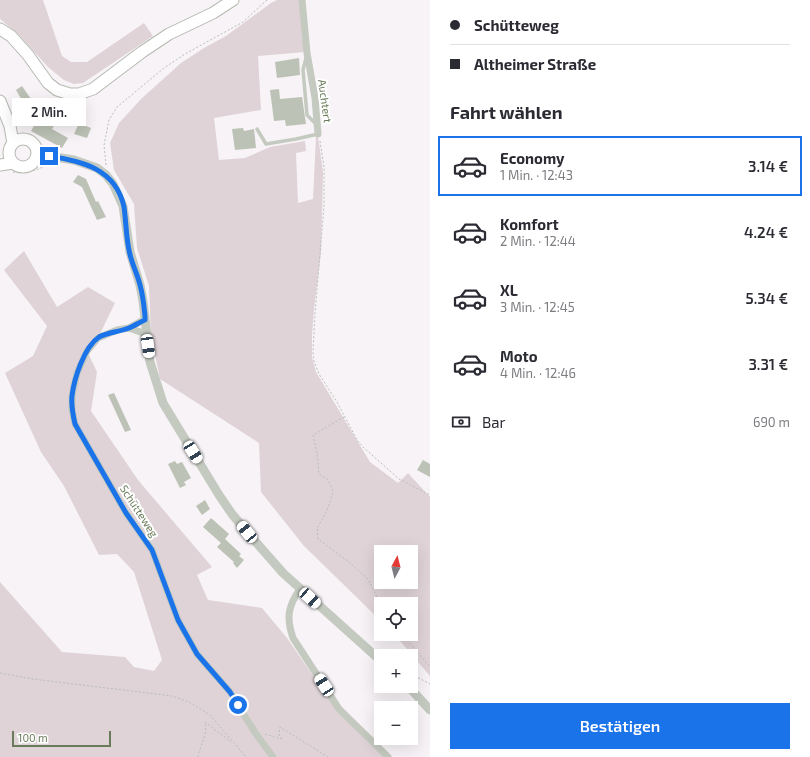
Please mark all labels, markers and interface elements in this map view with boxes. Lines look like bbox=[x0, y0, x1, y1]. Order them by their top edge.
text: Schütteweg bbox=[474, 16, 559, 34]
text: Altheimer Straße bbox=[474, 55, 596, 73]
street label: Auchtert bbox=[316, 78, 335, 123]
callout: 2 Min. bbox=[12, 98, 86, 126]
text: Fahrt wählen bbox=[450, 101, 563, 123]
text: 2 Min. bbox=[31, 104, 67, 120]
route end bbox=[40, 147, 58, 165]
icon: car bbox=[452, 148, 488, 184]
text: Economy bbox=[500, 149, 565, 167]
text: 3.14 € bbox=[748, 157, 788, 175]
text: 1 Min. · 12:43 bbox=[500, 167, 573, 183]
icon: car bbox=[452, 214, 488, 250]
text: Komfort bbox=[500, 215, 559, 233]
text: 4.24 € bbox=[744, 223, 788, 241]
text: 2 Min. · 12:44 bbox=[500, 233, 576, 249]
icon: car bbox=[452, 280, 488, 316]
text: XL bbox=[500, 281, 518, 299]
text: 5.34 € bbox=[746, 289, 788, 307]
text: 3 Min. · 12:45 bbox=[500, 299, 575, 315]
car bbox=[140, 333, 156, 359]
icon: car bbox=[452, 346, 488, 382]
text: Moto bbox=[500, 347, 538, 365]
text: 3.31 € bbox=[748, 355, 788, 373]
text: 4 Min. · 12:46 bbox=[500, 365, 576, 381]
icon: cash bbox=[450, 411, 472, 433]
text: Bar bbox=[482, 413, 506, 431]
text: 690 m bbox=[753, 414, 790, 430]
car bbox=[182, 439, 204, 465]
street label: Schütteweg bbox=[118, 482, 161, 539]
car bbox=[235, 519, 259, 545]
north arrow bbox=[374, 545, 418, 589]
map controls bbox=[374, 545, 418, 745]
car bbox=[297, 586, 323, 610]
button: locate bbox=[374, 597, 418, 641]
button: + bbox=[374, 649, 418, 693]
car bbox=[312, 672, 336, 698]
route start bbox=[229, 696, 247, 714]
button: − bbox=[374, 701, 418, 745]
button: Bestätigen bbox=[450, 703, 790, 749]
scale bar bbox=[12, 729, 111, 748]
text: 100 m bbox=[18, 731, 48, 744]

